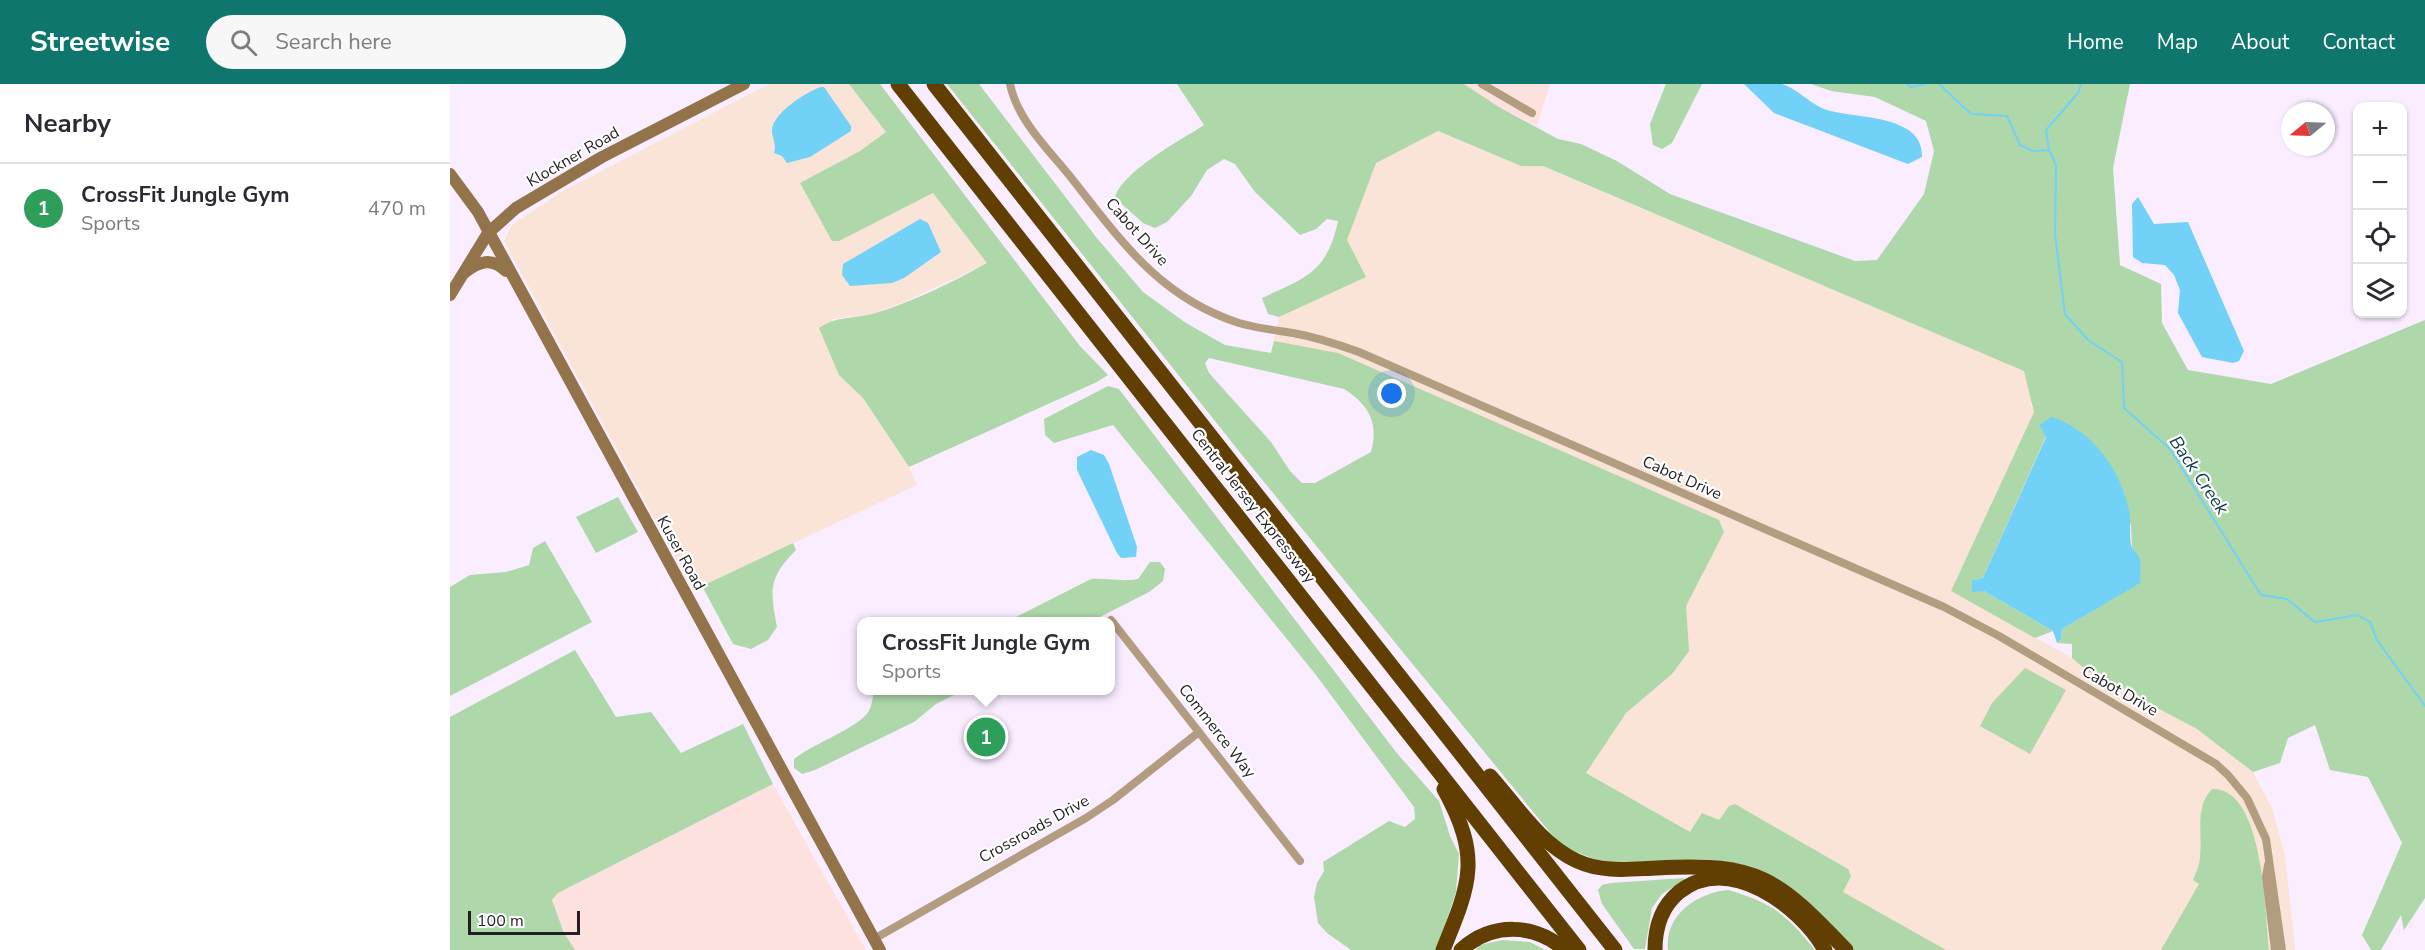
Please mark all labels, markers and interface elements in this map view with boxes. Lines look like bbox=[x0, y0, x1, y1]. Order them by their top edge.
search box bbox=[206, 15, 626, 69]
text: Streetwise bbox=[30, 23, 170, 61]
icon: search bbox=[227, 26, 260, 59]
text: Search here bbox=[275, 27, 392, 57]
text: Home bbox=[2067, 28, 2124, 56]
text: Map bbox=[2157, 28, 2198, 56]
text: About bbox=[2231, 28, 2289, 56]
text: Contact bbox=[2322, 28, 2395, 56]
north arrow bbox=[2281, 102, 2335, 156]
map controls bbox=[2353, 102, 2407, 318]
button: + bbox=[2353, 102, 2407, 156]
text: Nearby bbox=[24, 106, 111, 141]
street label: Klockner Road bbox=[523, 122, 623, 192]
button: − bbox=[2353, 156, 2407, 210]
text: CrossFit Jungle Gym bbox=[81, 180, 289, 210]
street label: Cabot Drive bbox=[1100, 193, 1174, 271]
text: 1 bbox=[38, 195, 50, 222]
text: 470 m bbox=[368, 195, 426, 222]
text: Sports bbox=[81, 210, 140, 237]
button: locate bbox=[2353, 210, 2407, 264]
button: layers bbox=[2353, 264, 2407, 318]
your location bbox=[1377, 379, 1406, 408]
street label: Central Jersey Expressway bbox=[1186, 424, 1321, 588]
water label: Back Creek bbox=[2164, 431, 2235, 520]
street label: Cabot Drive bbox=[1639, 451, 1725, 505]
street label: Kuser Road bbox=[651, 512, 711, 594]
popup bbox=[857, 617, 1115, 695]
text: CrossFit Jungle Gym bbox=[882, 628, 1090, 658]
text: Sports bbox=[882, 658, 941, 685]
street label: Cabot Drive bbox=[2078, 660, 2162, 722]
street label: Commerce Way bbox=[1173, 679, 1261, 783]
pin: 1 bbox=[966, 714, 1006, 760]
street label: Crossroads Drive bbox=[975, 790, 1093, 868]
scale bar bbox=[468, 908, 580, 936]
text: 100 m bbox=[477, 910, 524, 932]

